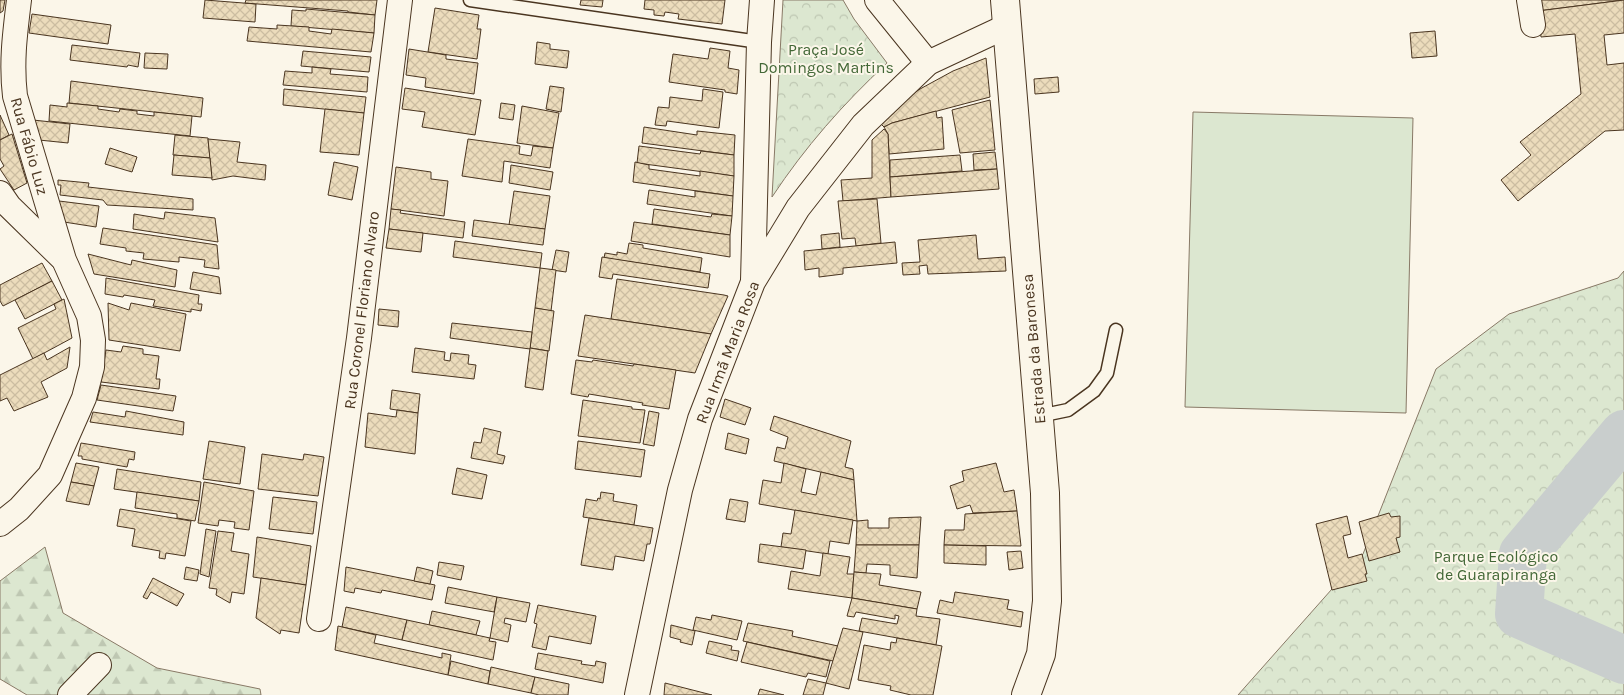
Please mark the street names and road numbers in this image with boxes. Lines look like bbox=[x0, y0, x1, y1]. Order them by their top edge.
street label: Rua Fábio Luz bbox=[7, 95, 52, 197]
street label: Rua Coronel Floriano Alvaro bbox=[340, 210, 383, 410]
street label: Estrada da Baronesa bbox=[1017, 273, 1050, 425]
street label: Rua Irmã Maria Rosa bbox=[692, 278, 763, 426]

